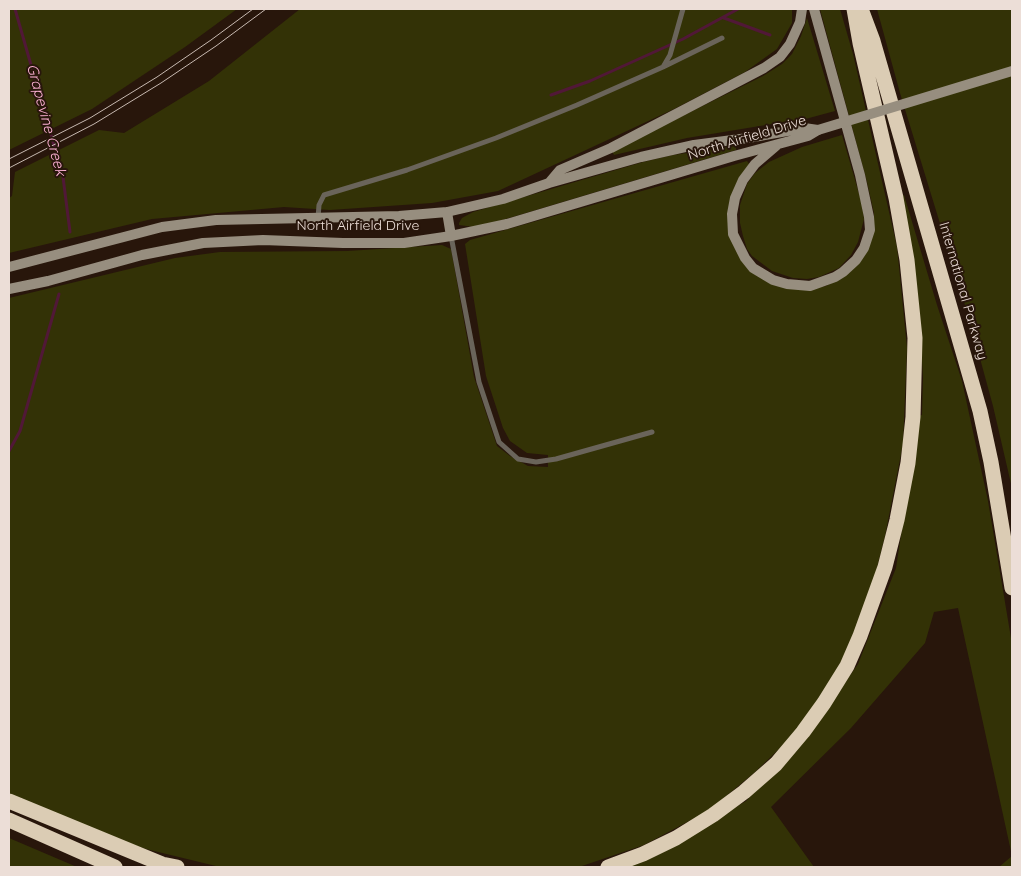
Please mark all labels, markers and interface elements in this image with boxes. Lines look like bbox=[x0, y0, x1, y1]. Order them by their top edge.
water label: Grapevine Creek bbox=[22, 62, 70, 178]
street label: North Airfield Drive bbox=[686, 112, 808, 164]
street label: North Airfield Drive bbox=[296, 218, 420, 234]
street label: International Parkway bbox=[935, 220, 991, 362]

